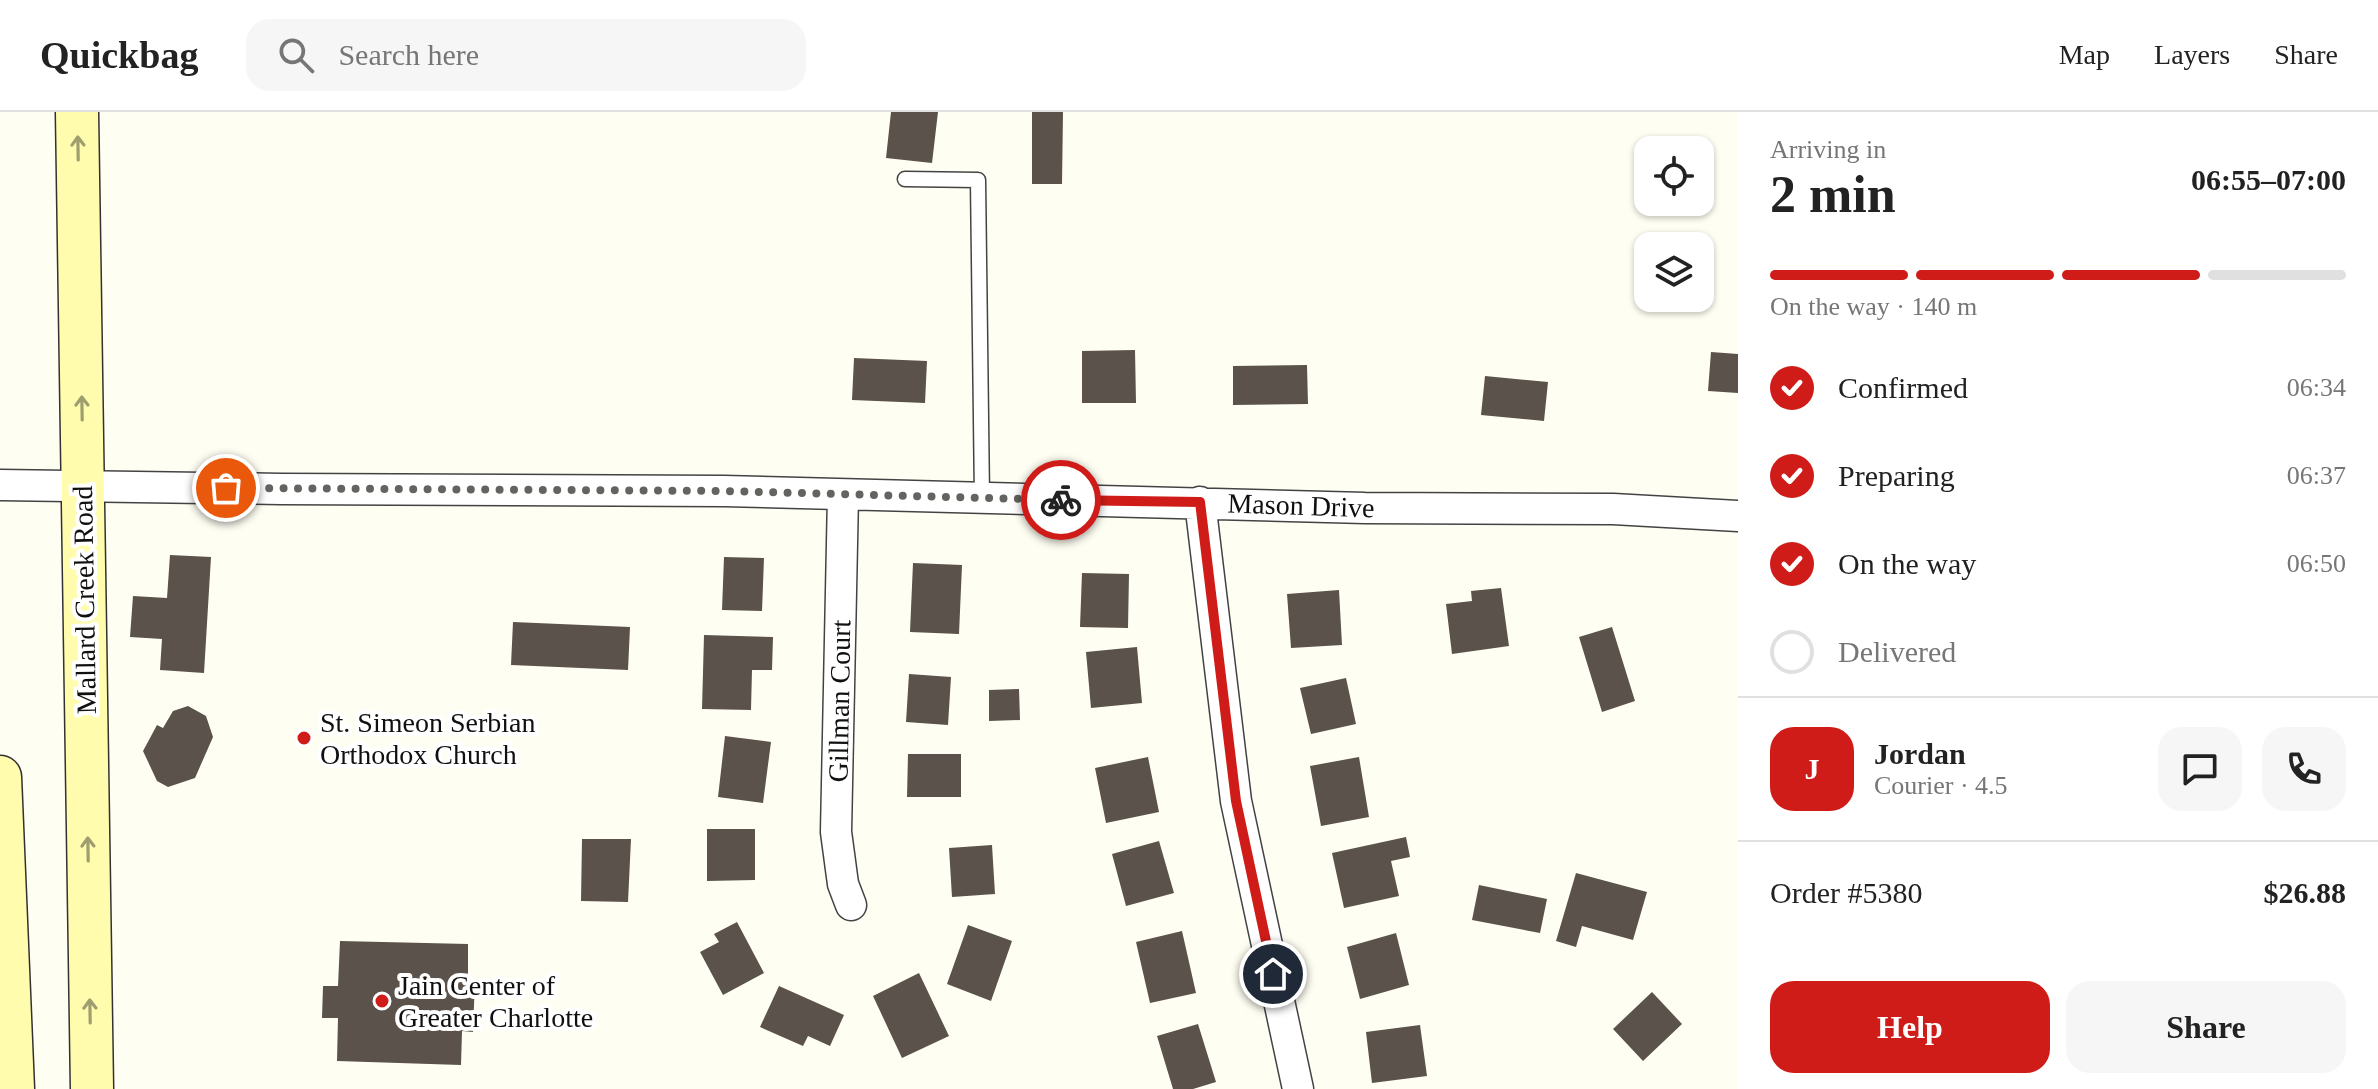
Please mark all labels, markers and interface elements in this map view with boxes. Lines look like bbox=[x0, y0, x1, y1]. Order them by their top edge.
search box bbox=[246, 19, 806, 91]
icon: search bbox=[274, 33, 318, 77]
text: Quickbag bbox=[40, 34, 198, 76]
text: Search here bbox=[338, 38, 479, 71]
text: Map bbox=[2059, 39, 2110, 70]
text: Layers bbox=[2154, 39, 2230, 70]
text: Share bbox=[2274, 39, 2338, 70]
one-way arrow bbox=[70, 135, 85, 162]
text: Arriving in bbox=[1770, 135, 1886, 164]
map controls bbox=[1634, 136, 1714, 312]
button: locate bbox=[1634, 136, 1714, 216]
text: 06:55–07:00 bbox=[2191, 163, 2346, 196]
text: 2 min bbox=[1770, 166, 1896, 223]
button: layers bbox=[1634, 232, 1714, 312]
text: On the way · 140 m bbox=[1770, 292, 1977, 321]
icon: check bbox=[1770, 366, 1814, 410]
text: Confirmed bbox=[1838, 371, 1968, 404]
text: 06:34 bbox=[2287, 373, 2346, 402]
one-way arrow bbox=[74, 395, 89, 422]
pin bbox=[192, 454, 260, 522]
icon: check bbox=[1770, 454, 1814, 498]
text: Preparing bbox=[1838, 459, 1955, 492]
courier bbox=[1021, 460, 1101, 540]
text: 06:37 bbox=[2287, 461, 2346, 490]
icon: bag bbox=[204, 466, 248, 510]
icon: bike bbox=[1039, 478, 1083, 522]
street label: Mallard Creek Road bbox=[67, 485, 102, 715]
street label: Mason Drive bbox=[1227, 487, 1375, 524]
icon: check bbox=[1770, 542, 1814, 586]
text: On the way bbox=[1838, 547, 1976, 580]
text: 06:50 bbox=[2287, 549, 2346, 578]
street label: Gillman Court bbox=[823, 619, 856, 783]
text: Delivered bbox=[1838, 635, 1956, 668]
place label: St. Simeon Serbian Orthodox Church bbox=[320, 707, 535, 770]
button: chat bbox=[2158, 727, 2242, 811]
button: phone bbox=[2262, 727, 2346, 811]
marker: St. Simeon Serbian Orthodox Church bbox=[295, 729, 313, 747]
text: Jordan bbox=[1874, 737, 1966, 770]
text: J bbox=[1805, 752, 1820, 785]
text: Courier · 4.5 bbox=[1874, 771, 2008, 800]
one-way arrow bbox=[80, 836, 96, 863]
text: Order #5380 bbox=[1770, 876, 1922, 909]
text: $26.88 bbox=[2264, 876, 2346, 909]
pin bbox=[1239, 940, 1307, 1008]
icon: home bbox=[1251, 952, 1295, 996]
place label: Jain Center of Greater Charlotte bbox=[398, 970, 593, 1033]
button: Help bbox=[1770, 981, 2050, 1073]
button: Share bbox=[2066, 981, 2346, 1073]
marker: Jain Center of Greater Charlotte bbox=[373, 992, 391, 1010]
one-way arrow bbox=[83, 998, 98, 1025]

